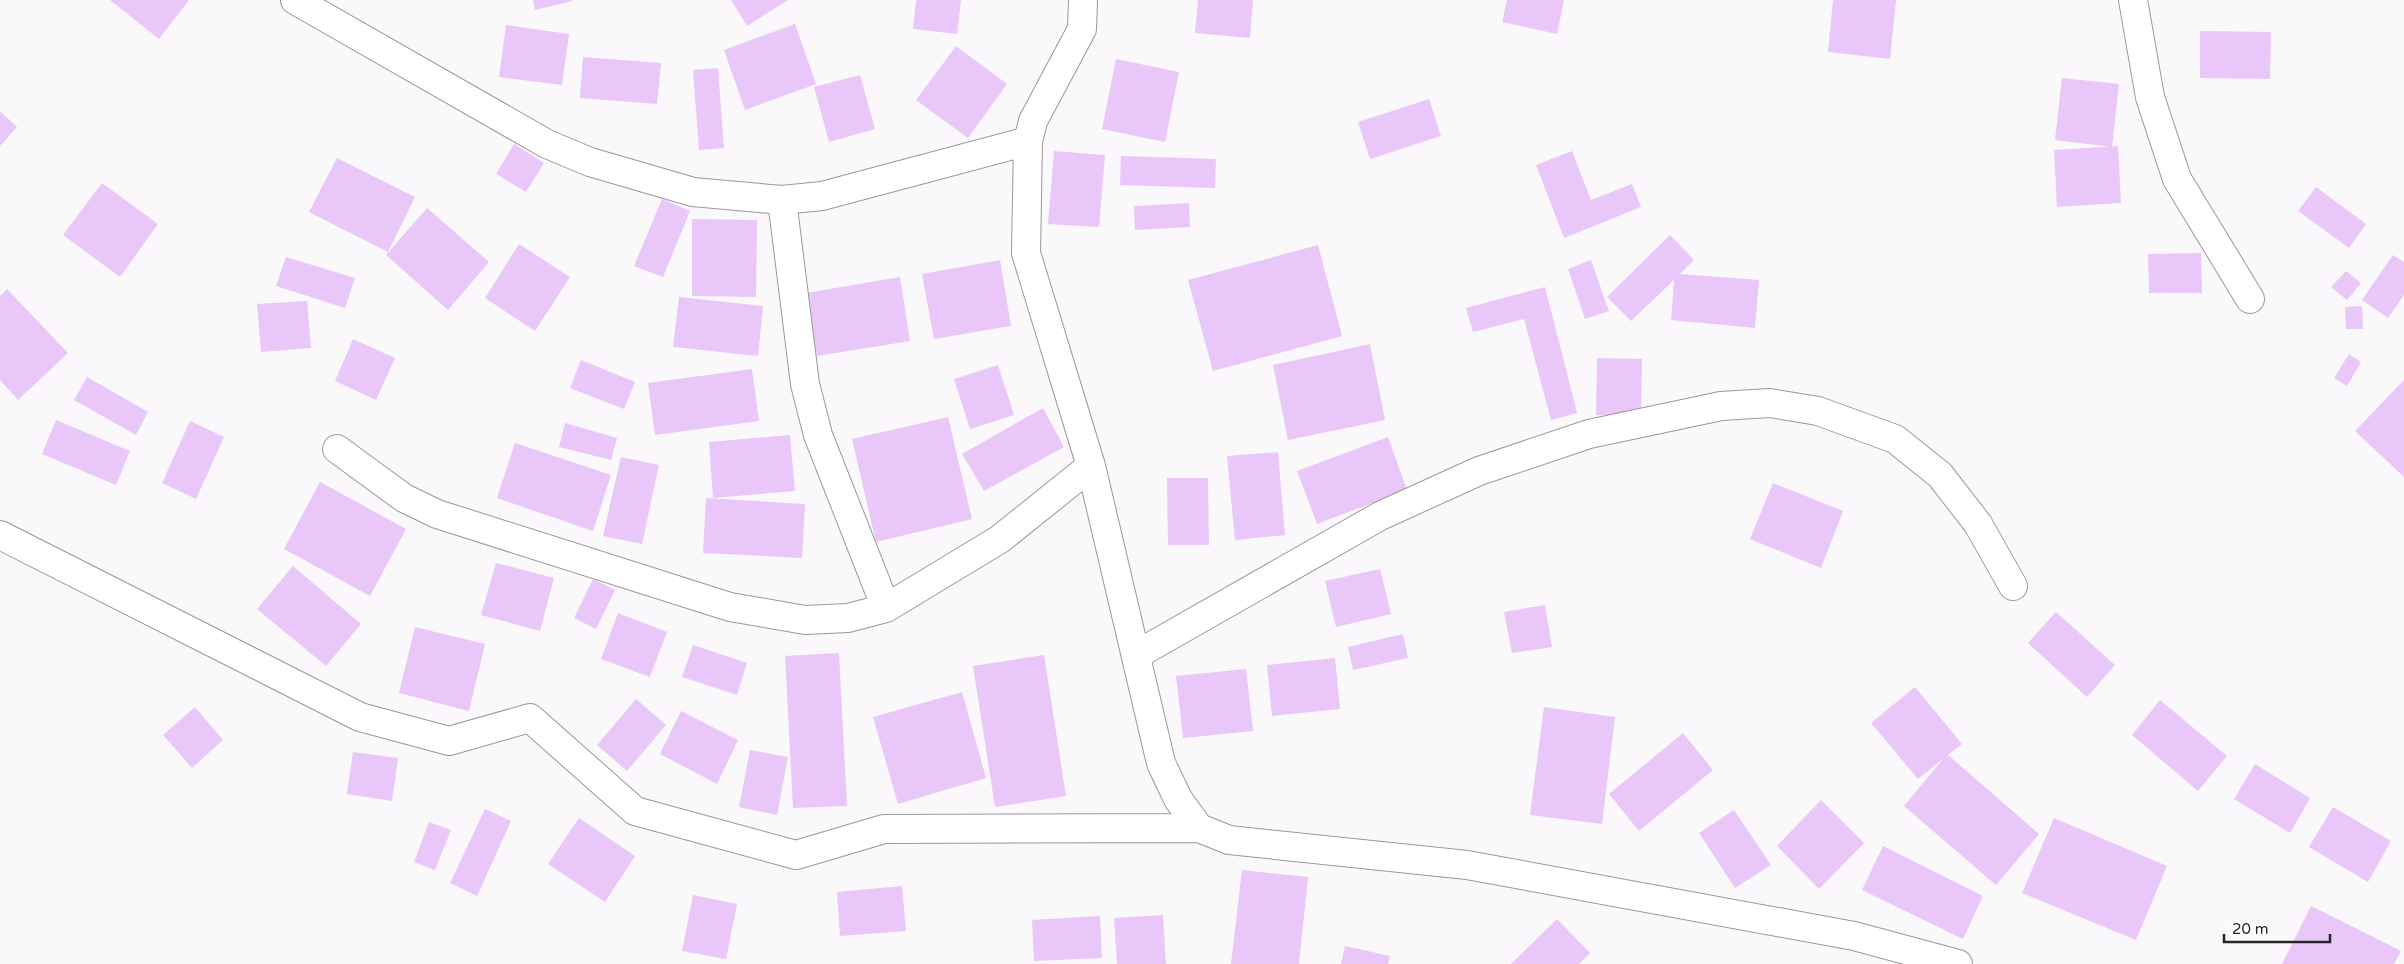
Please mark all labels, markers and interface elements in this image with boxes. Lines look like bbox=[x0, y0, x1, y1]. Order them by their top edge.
scale bar bbox=[2224, 912, 2330, 944]
text: 20 m bbox=[2232, 920, 2269, 938]

